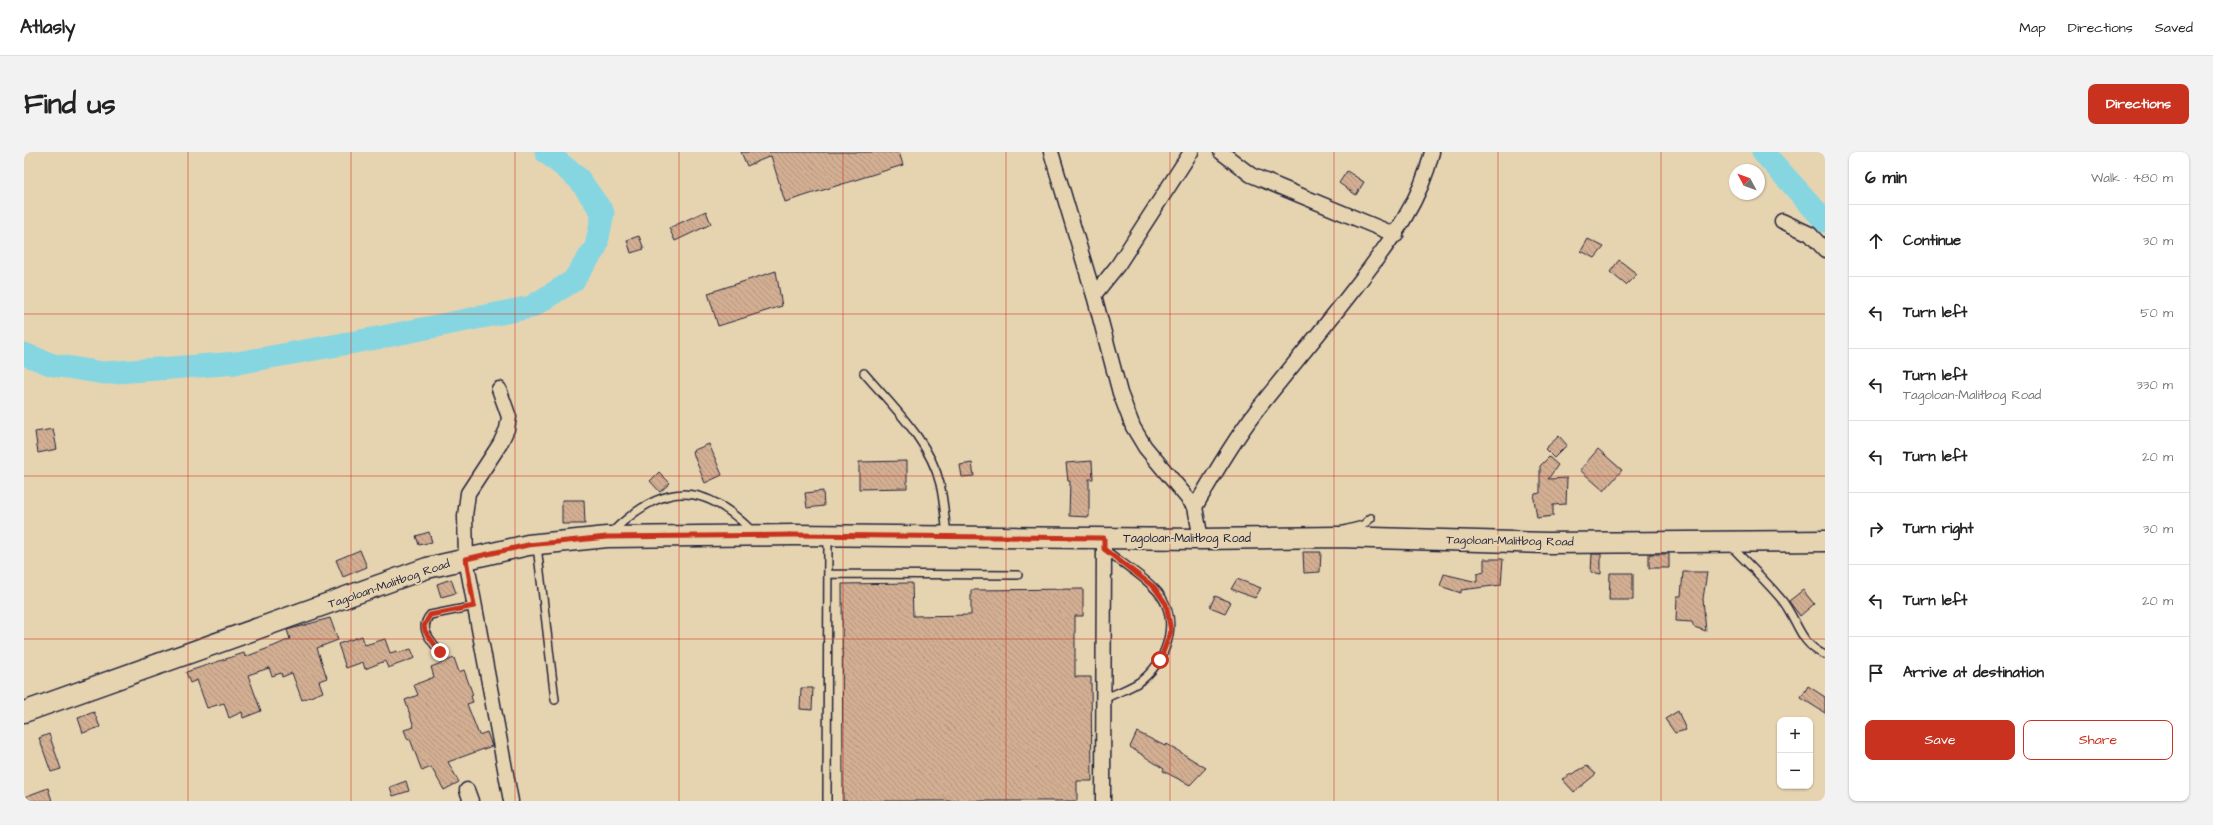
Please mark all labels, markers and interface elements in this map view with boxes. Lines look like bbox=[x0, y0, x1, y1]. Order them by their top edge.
text: Atlasly bbox=[20, 14, 75, 41]
text: Map bbox=[2019, 18, 2046, 38]
text: Directions bbox=[2068, 18, 2133, 38]
text: Saved bbox=[2155, 18, 2193, 38]
button: Directions bbox=[2088, 84, 2189, 124]
text: Find us bbox=[24, 85, 115, 124]
north arrow bbox=[1729, 164, 1765, 200]
text: 6 min bbox=[1865, 166, 1907, 190]
text: Walk · 480 m bbox=[2091, 169, 2173, 187]
icon: ahead bbox=[1865, 230, 1887, 252]
text: Continue bbox=[1903, 230, 1961, 251]
text: 30 m bbox=[2143, 232, 2173, 250]
icon: left bbox=[1865, 302, 1887, 324]
text: Turn left bbox=[1903, 302, 1967, 323]
text: 50 m bbox=[2140, 304, 2173, 322]
text: Turn left bbox=[1903, 365, 1967, 386]
icon: left bbox=[1865, 374, 1887, 396]
text: 330 m bbox=[2136, 376, 2173, 394]
text: Tagoloan-Malitbog Road bbox=[1903, 386, 2041, 404]
icon: left bbox=[1865, 446, 1887, 468]
text: Turn left bbox=[1903, 446, 1967, 467]
text: 20 m bbox=[2142, 448, 2173, 466]
icon: right bbox=[1865, 518, 1887, 540]
text: Turn right bbox=[1903, 518, 1974, 539]
text: 30 m bbox=[2143, 520, 2173, 538]
street label: Tagoloan-Malitbog Road bbox=[1123, 530, 1251, 548]
street label: Tagoloan-Malitbog Road bbox=[1446, 531, 1574, 552]
street label: Tagoloan-Malitbog Road bbox=[326, 555, 452, 614]
icon: left bbox=[1865, 590, 1887, 612]
text: Turn left bbox=[1903, 590, 1967, 611]
text: 20 m bbox=[2142, 592, 2173, 610]
route end bbox=[431, 643, 449, 661]
route start bbox=[1151, 651, 1169, 669]
icon: arrive bbox=[1865, 662, 1887, 684]
text: Arrive at destination bbox=[1903, 662, 2044, 683]
map controls bbox=[1777, 717, 1813, 789]
button: + bbox=[1777, 717, 1813, 753]
button: Save bbox=[1865, 720, 2015, 760]
button: Share bbox=[2023, 720, 2173, 760]
button: − bbox=[1777, 753, 1813, 789]

